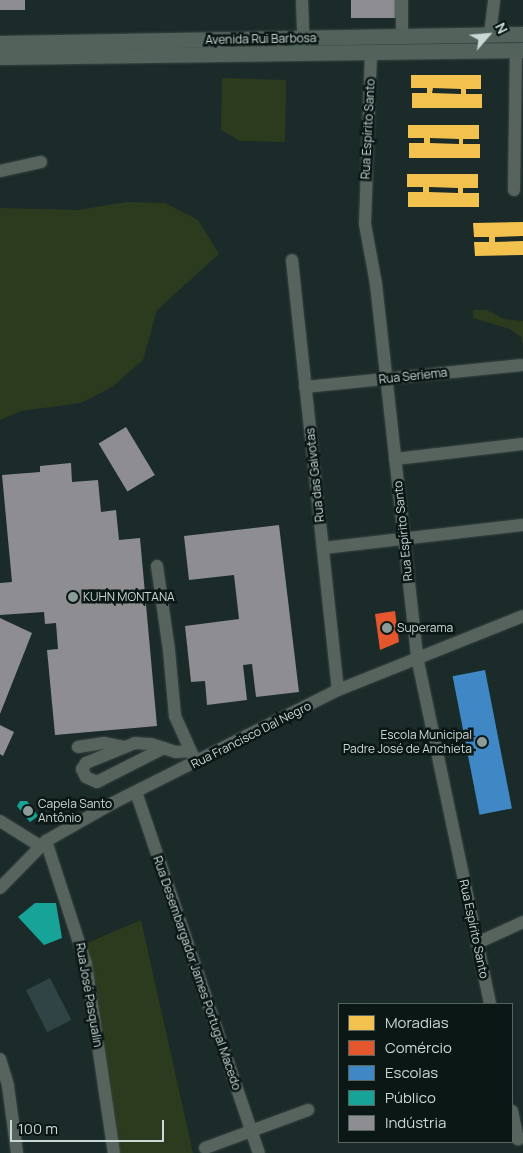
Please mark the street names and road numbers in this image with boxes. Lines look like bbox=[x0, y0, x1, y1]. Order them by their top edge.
street label: Avenida Rui Barbosa bbox=[205, 31, 317, 47]
street label: Rua Espírito Santo bbox=[358, 78, 378, 180]
street label: Rua Seriema bbox=[378, 365, 448, 387]
street label: Rua das Gaivotas bbox=[303, 427, 327, 523]
street label: Rua Espírito Santo bbox=[391, 480, 415, 582]
street label: Rua Francisco Dal Negro bbox=[189, 698, 313, 772]
street label: Rua Desembargador James Portugal Macedo bbox=[150, 854, 244, 1092]
street label: Rua Espírito Santo bbox=[456, 878, 492, 980]
street label: Rua José Pasqualin bbox=[73, 942, 105, 1048]

